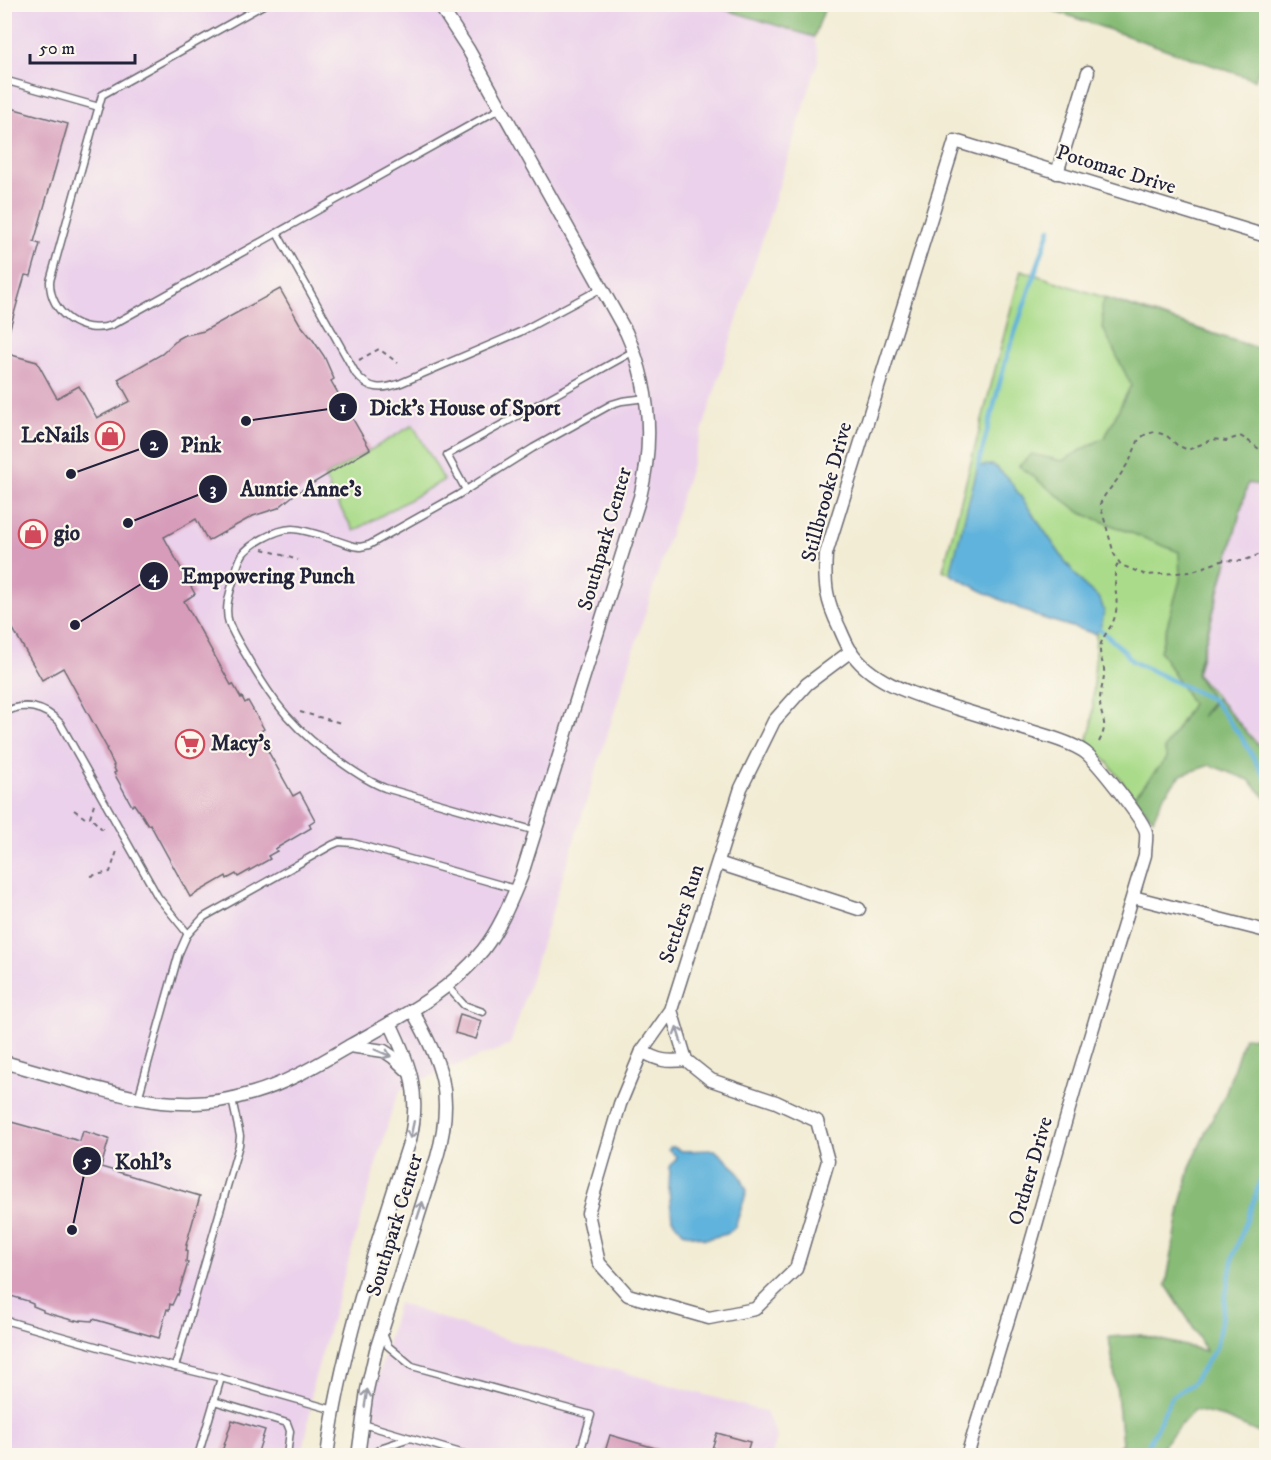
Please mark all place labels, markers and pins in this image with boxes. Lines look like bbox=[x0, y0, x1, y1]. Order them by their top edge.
callout: Dick's House of Sport bbox=[328, 387, 573, 427]
shop icon: LeNails bbox=[94, 420, 126, 452]
place label: LeNails bbox=[21, 423, 89, 449]
callout: Pink bbox=[139, 424, 234, 464]
callout: Auntie Anne's bbox=[198, 469, 373, 509]
shop icon: gio bbox=[17, 518, 49, 550]
place label: gio bbox=[53, 521, 80, 547]
callout: Empowering Punch bbox=[139, 556, 367, 596]
supermarket icon: Macy's bbox=[174, 728, 206, 760]
place label: Macy's bbox=[211, 731, 271, 757]
callout: Kohl's bbox=[72, 1141, 183, 1181]

